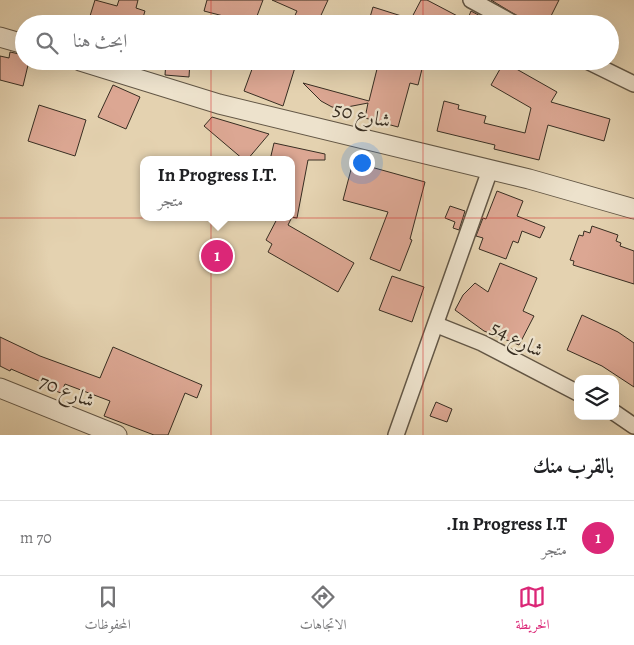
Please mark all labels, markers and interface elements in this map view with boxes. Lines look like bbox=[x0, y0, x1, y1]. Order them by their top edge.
search box bbox=[15, 15, 619, 70]
text: ابحث هنا bbox=[73, 28, 127, 54]
icon: search bbox=[33, 29, 61, 57]
street label: شارع 50 bbox=[330, 95, 393, 139]
your location bbox=[349, 150, 375, 176]
popup bbox=[140, 156, 295, 221]
text: In Progress I.T. bbox=[158, 162, 277, 188]
text: متجر bbox=[158, 190, 183, 212]
pin: 1 bbox=[201, 237, 233, 275]
street label: شارع 54 bbox=[484, 314, 548, 367]
street label: شارع 70 bbox=[34, 368, 99, 418]
map controls bbox=[574, 375, 619, 420]
button: layers bbox=[574, 375, 619, 420]
text: بالقرب منك bbox=[533, 452, 614, 480]
text: In Progress I.T. bbox=[446, 511, 567, 537]
text: 70 m bbox=[20, 527, 52, 549]
text: 1 bbox=[595, 527, 601, 549]
text: متجر bbox=[542, 539, 567, 561]
tab: المحفوظات bbox=[85, 583, 131, 638]
tab: الاتجاهات bbox=[300, 583, 346, 638]
tab: الخريطة bbox=[515, 583, 550, 638]

